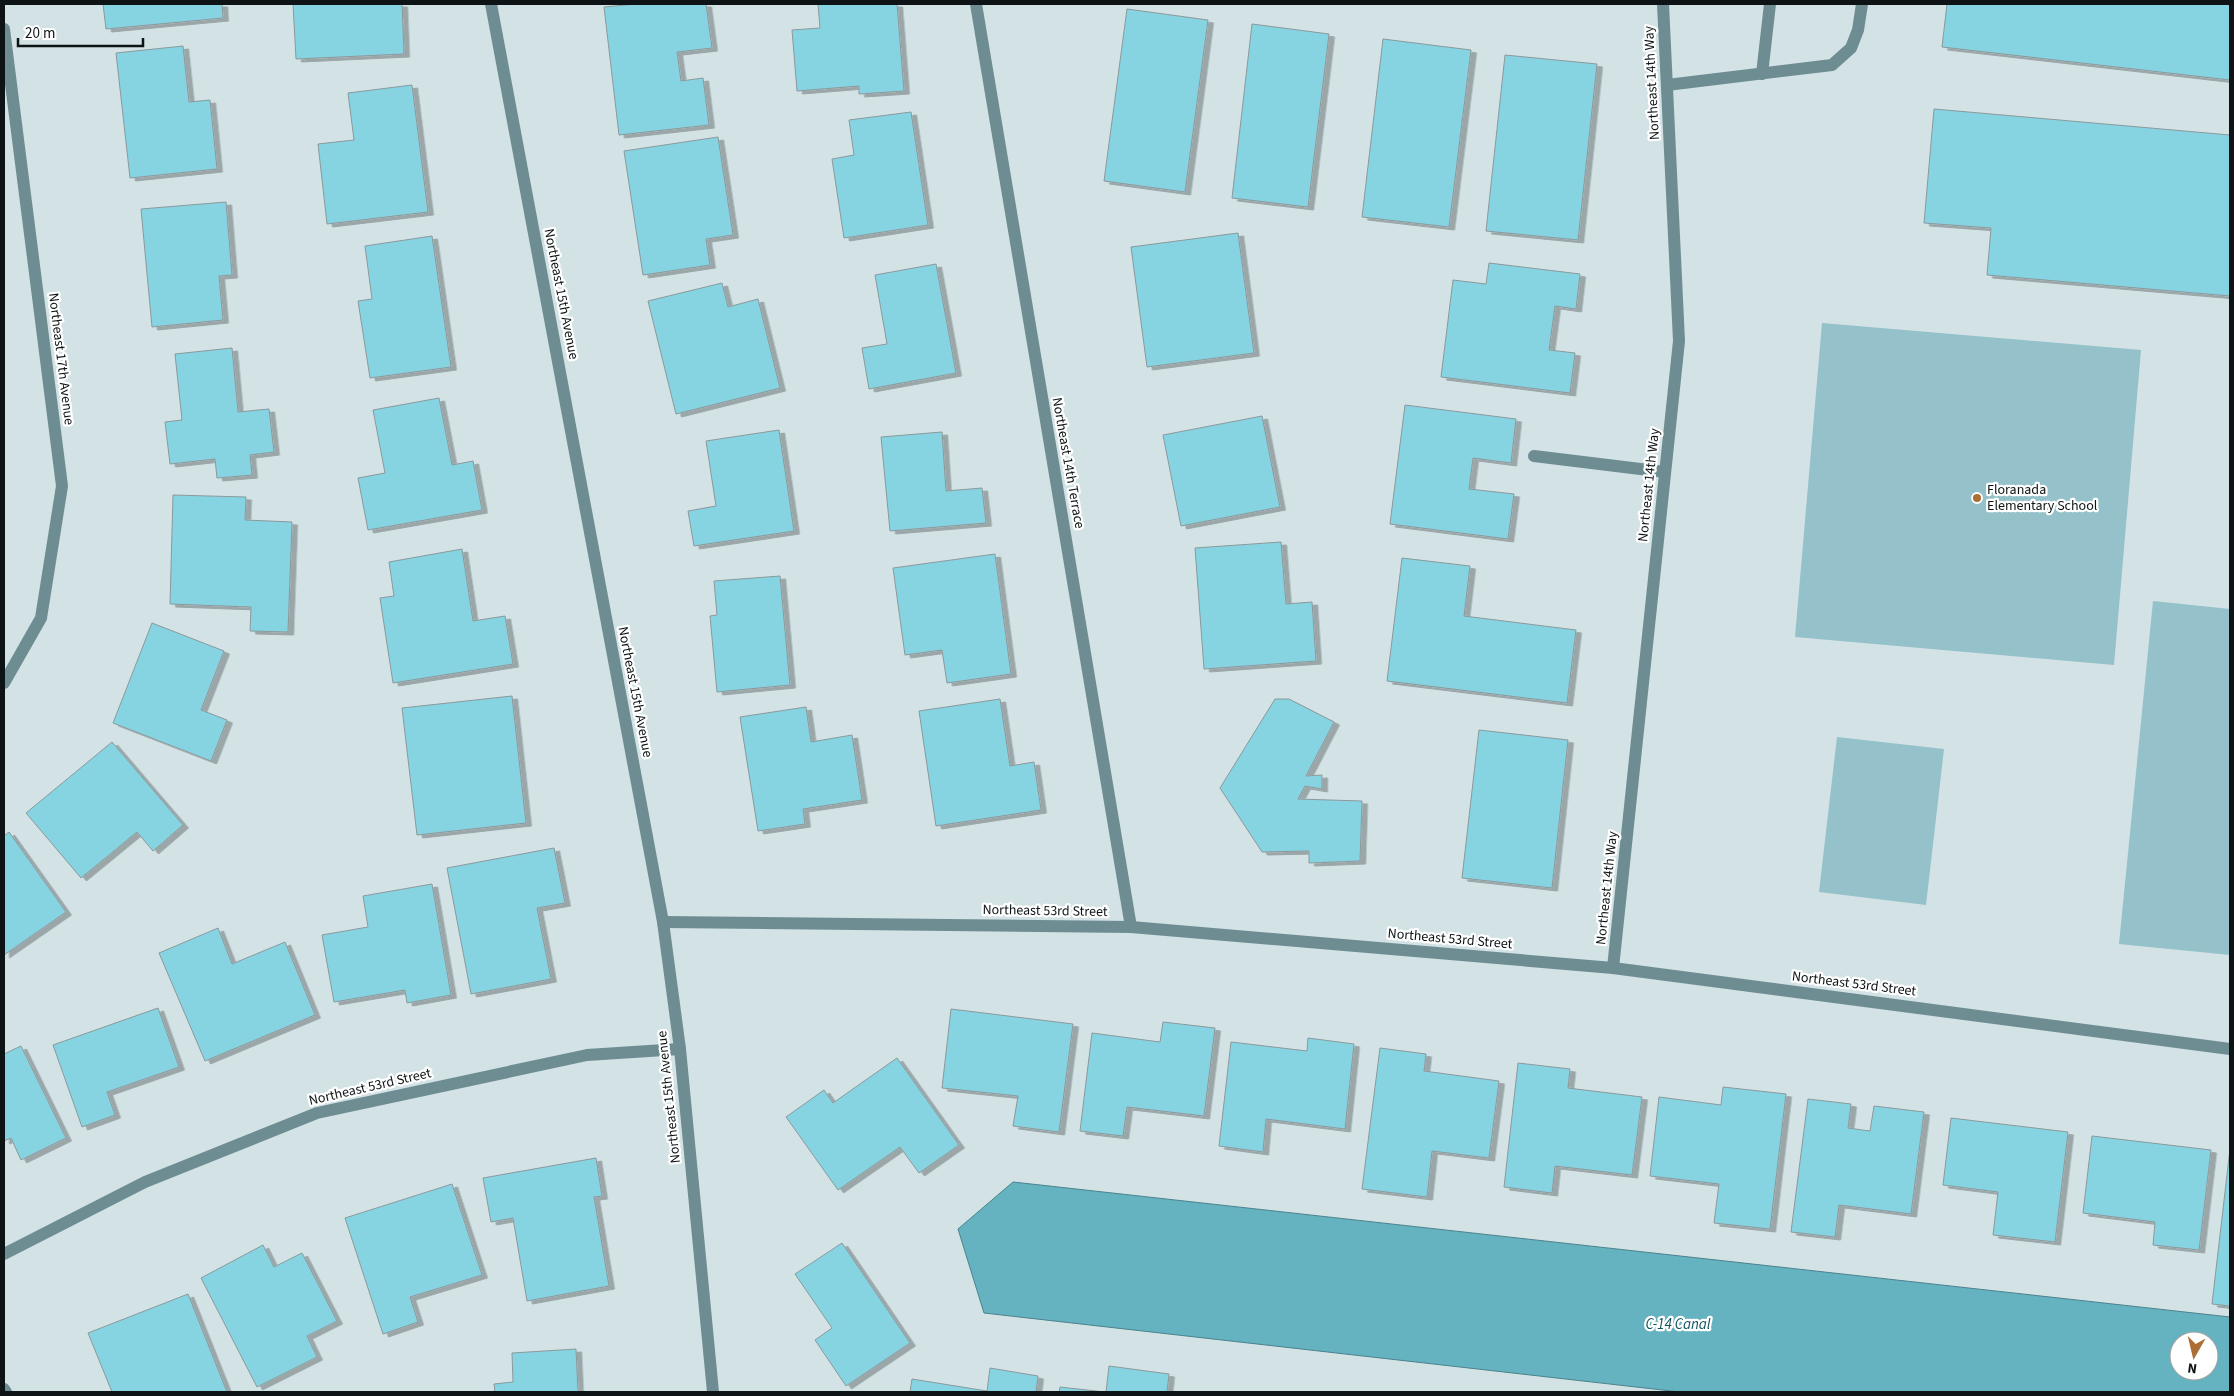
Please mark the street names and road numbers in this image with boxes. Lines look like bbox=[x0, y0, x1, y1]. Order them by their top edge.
street label: Northeast 14th Way bbox=[1639, 25, 1665, 141]
street label: Northeast 15th Avenue bbox=[538, 227, 584, 361]
street label: Northeast 17th Avenue bbox=[43, 292, 79, 426]
street label: Northeast 14th Terrace bbox=[1047, 396, 1089, 530]
street label: Northeast 14th Way bbox=[1633, 427, 1665, 543]
street label: Northeast 15th Avenue bbox=[612, 625, 658, 759]
street label: Northeast 14th Way bbox=[1591, 830, 1623, 946]
street label: Northeast 53rd Street bbox=[982, 900, 1108, 922]
street label: Northeast 53rd Street bbox=[1387, 924, 1513, 954]
street label: Northeast 53rd Street bbox=[1791, 966, 1918, 1002]
street label: Northeast 15th Avenue bbox=[652, 1030, 686, 1164]
street label: Northeast 53rd Street bbox=[307, 1063, 433, 1111]

